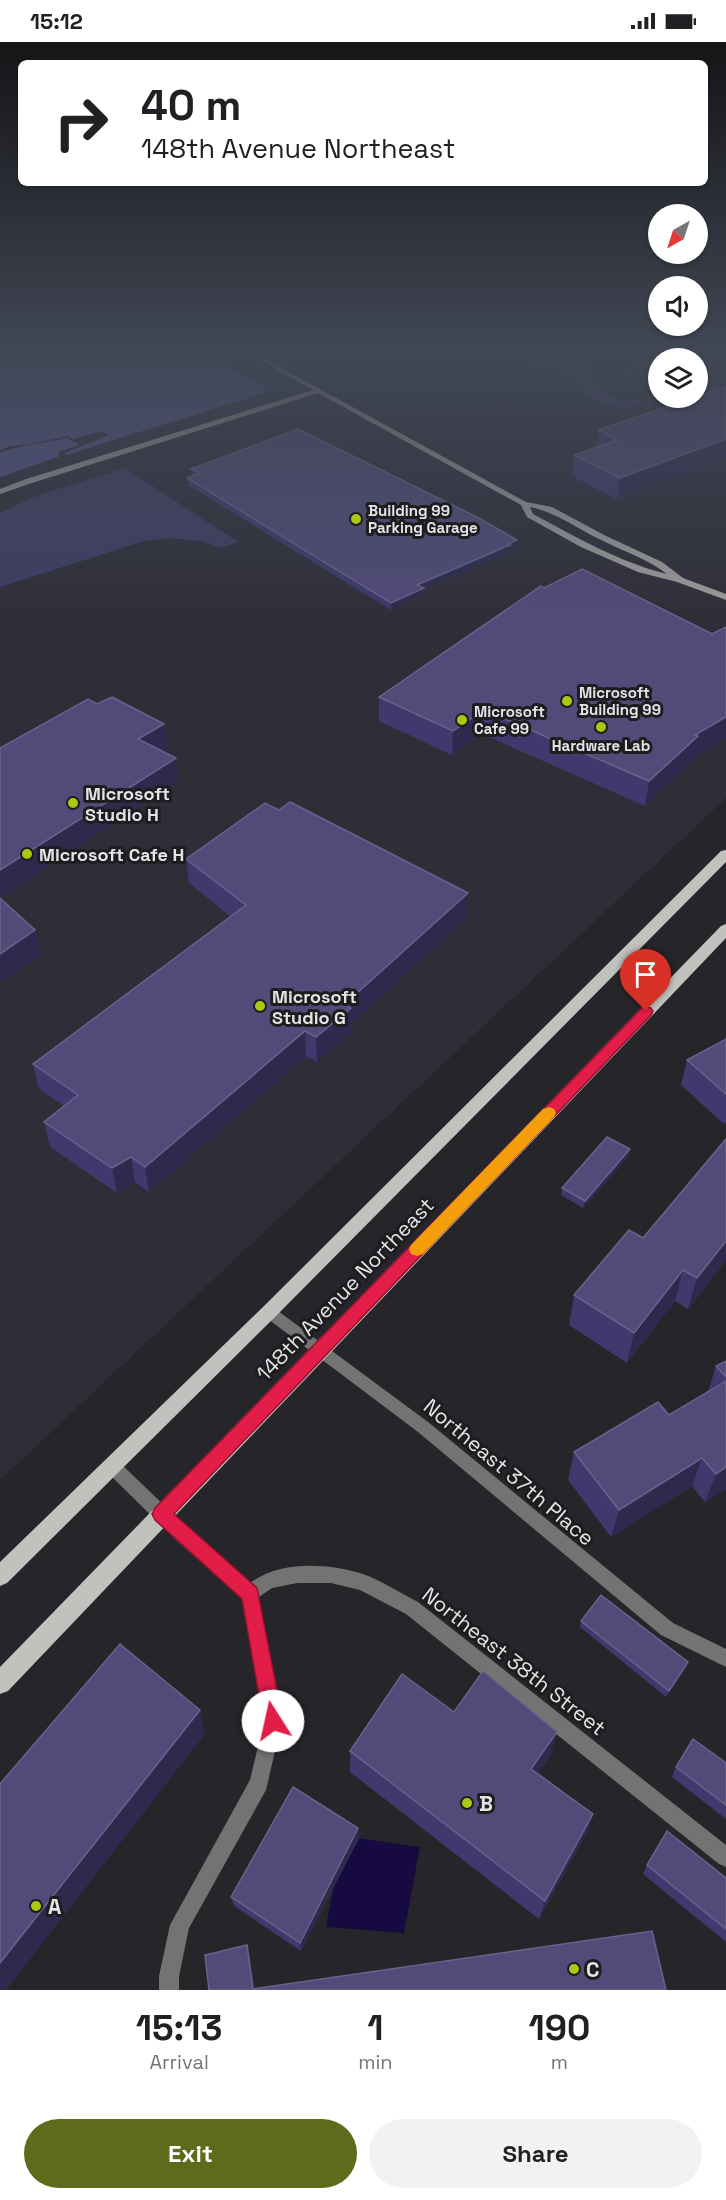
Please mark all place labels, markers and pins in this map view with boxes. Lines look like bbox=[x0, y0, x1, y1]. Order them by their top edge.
place label: Building 99 Parking Garage bbox=[368, 501, 478, 537]
marker: Building 99 Parking Garage bbox=[349, 512, 363, 526]
place label: Microsoft Building 99 bbox=[579, 683, 661, 719]
marker: Microsoft Building 99 bbox=[560, 694, 574, 708]
place label: Microsoft Cafe 99 bbox=[474, 702, 545, 738]
marker: Microsoft Cafe 99 bbox=[455, 713, 469, 727]
marker: Hardware Lab bbox=[594, 720, 608, 734]
place label: Hardware Lab bbox=[552, 736, 650, 755]
place label: Microsoft Studio H bbox=[85, 782, 170, 826]
marker: Microsoft Studio H bbox=[66, 796, 80, 810]
place label: Microsoft Cafe H bbox=[39, 843, 184, 866]
marker: Microsoft Cafe H bbox=[20, 847, 34, 861]
pin bbox=[620, 949, 671, 1011]
place label: Microsoft Studio G bbox=[272, 985, 357, 1029]
marker: Microsoft Studio G bbox=[253, 999, 267, 1013]
place label: B bbox=[479, 1790, 493, 1817]
marker: B bbox=[460, 1796, 474, 1810]
place label: A bbox=[48, 1893, 61, 1920]
marker: A bbox=[29, 1899, 43, 1913]
place label: C bbox=[586, 1956, 600, 1983]
marker: C bbox=[567, 1962, 581, 1976]

